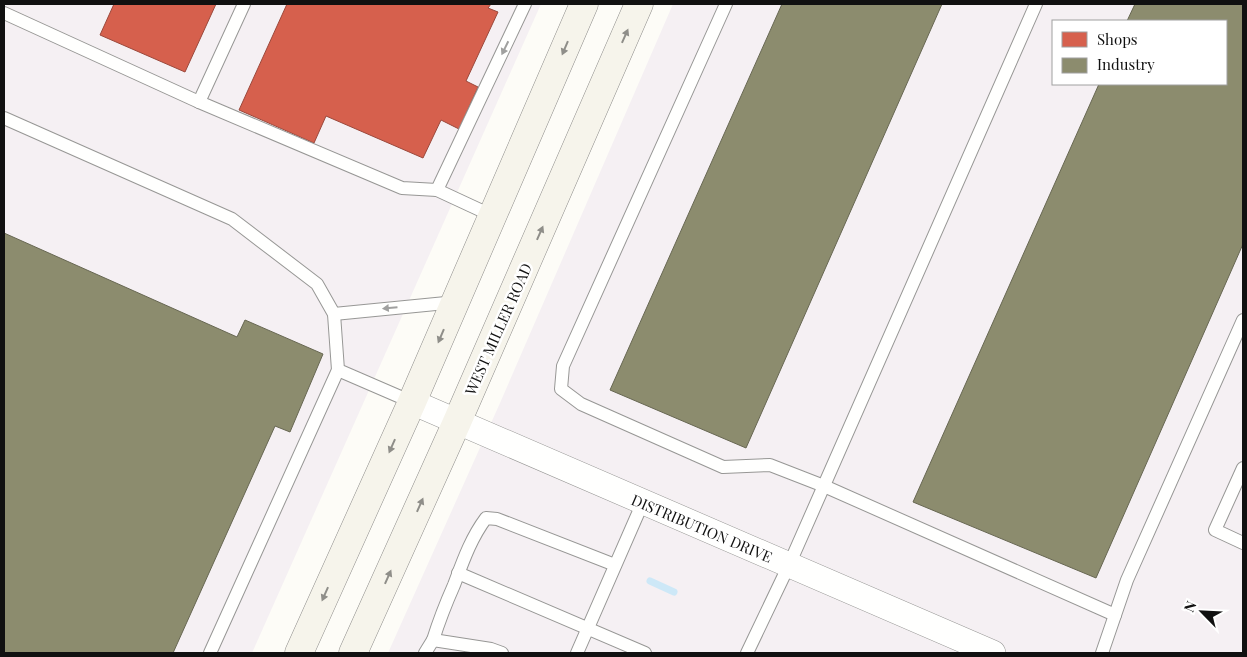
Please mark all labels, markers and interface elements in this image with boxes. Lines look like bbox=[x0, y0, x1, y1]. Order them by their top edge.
legend bbox=[1052, 20, 1227, 85]
one-way arrow bbox=[621, 28, 629, 43]
text: Shops bbox=[1097, 29, 1138, 49]
one-way arrow bbox=[501, 41, 509, 55]
one-way arrow bbox=[561, 41, 569, 56]
text: Industry bbox=[1097, 54, 1155, 74]
one-way arrow bbox=[536, 226, 544, 240]
street label: WEST MILLER ROAD bbox=[460, 260, 536, 399]
one-way arrow bbox=[381, 304, 397, 312]
one-way arrow bbox=[437, 329, 445, 344]
one-way arrow bbox=[388, 439, 396, 453]
street label: DISTRIBUTION DRIVE bbox=[629, 489, 775, 567]
one-way arrow bbox=[416, 498, 424, 512]
one-way arrow bbox=[384, 570, 392, 584]
one-way arrow bbox=[321, 587, 329, 601]
north arrow bbox=[1177, 587, 1227, 637]
text: N bbox=[1179, 598, 1200, 615]

